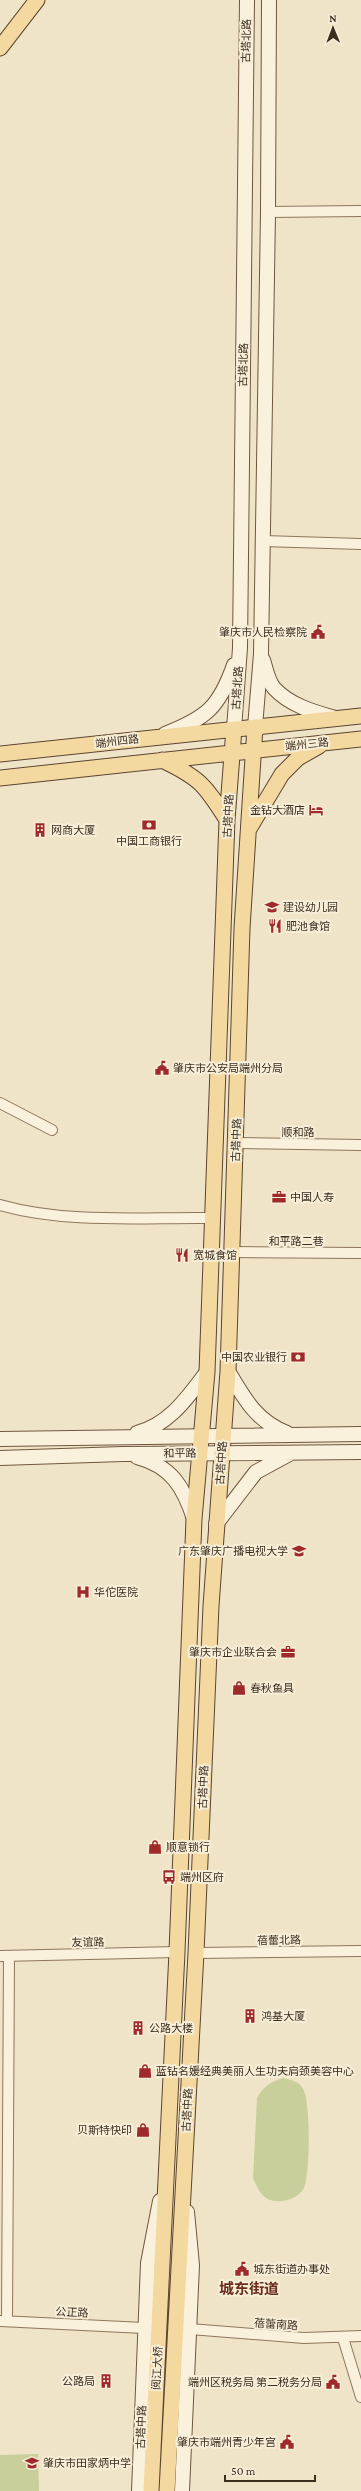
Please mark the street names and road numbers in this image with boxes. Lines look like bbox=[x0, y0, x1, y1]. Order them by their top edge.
street label: 古塔北路 bbox=[240, 19, 252, 63]
street label: 古塔北路 bbox=[237, 343, 249, 387]
street label: 古塔北路 bbox=[229, 666, 245, 710]
street label: 端州四路 bbox=[94, 732, 140, 750]
street label: 端州三路 bbox=[284, 736, 330, 752]
street label: 古塔中路 bbox=[221, 794, 235, 838]
street label: 古塔中路 bbox=[229, 1118, 243, 1162]
street label: 顺和路 bbox=[282, 1126, 315, 1138]
street label: 和平路二巷 bbox=[269, 1235, 324, 1247]
street label: 古塔中路 bbox=[213, 1441, 229, 1485]
street label: 和平路 bbox=[163, 1447, 197, 1459]
street label: 古塔中路 bbox=[196, 1765, 210, 1809]
street label: 蓓蕾北路 bbox=[257, 1934, 301, 1946]
street label: 友谊路 bbox=[71, 1936, 105, 1948]
street label: 古塔中路 bbox=[180, 2088, 194, 2132]
street label: 公正路 bbox=[55, 2305, 89, 2319]
street label: 蓓蕾南路 bbox=[254, 2316, 298, 2332]
street label: 阅江大桥 bbox=[150, 2346, 164, 2390]
street label: 古塔中路 bbox=[134, 2405, 148, 2449]

